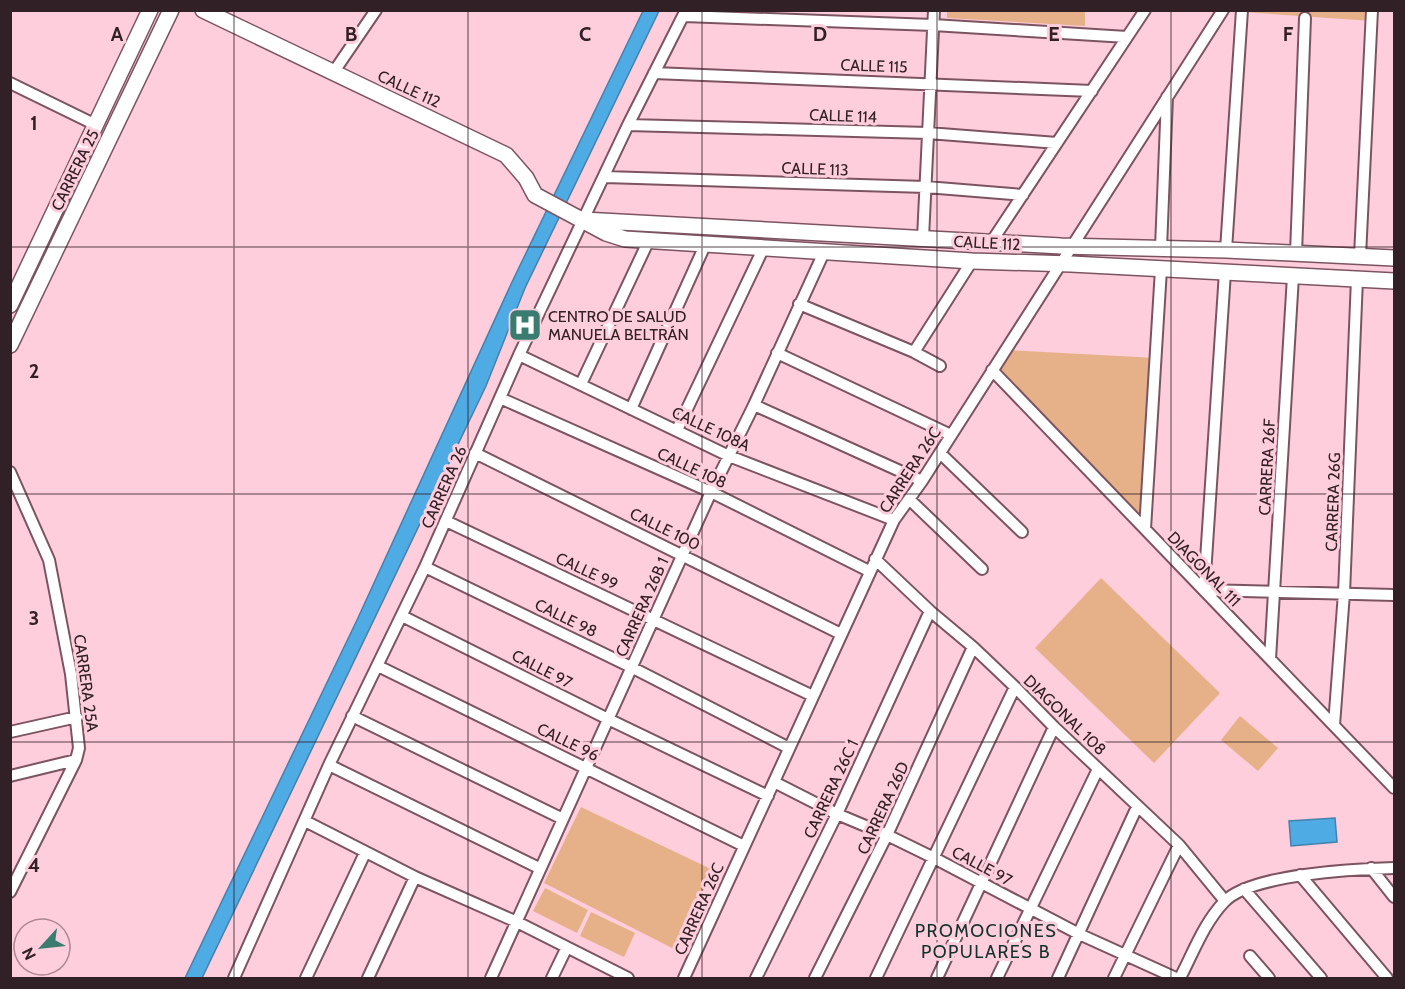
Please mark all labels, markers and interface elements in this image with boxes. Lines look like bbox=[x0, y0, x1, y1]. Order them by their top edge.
text: A bbox=[111, 22, 124, 46]
text: B bbox=[345, 22, 357, 46]
text: C bbox=[579, 22, 591, 46]
text: D bbox=[813, 22, 827, 46]
text: E bbox=[1048, 22, 1060, 46]
text: F bbox=[1283, 22, 1294, 46]
street label: CALLE 115 bbox=[840, 55, 908, 77]
street label: CALLE 112 bbox=[375, 66, 443, 112]
street label: CALLE 114 bbox=[809, 105, 877, 127]
text: 1 bbox=[30, 111, 38, 135]
street label: CARRERA 25 bbox=[47, 126, 103, 214]
street label: CALLE 113 bbox=[781, 158, 849, 180]
street label: CALLE 112 bbox=[953, 232, 1021, 254]
hospital icon: CENTRO DE SALUD MANUELA BELTRÁN bbox=[507, 307, 543, 343]
place label: CENTRO DE SALUD MANUELA BELTRÁN bbox=[548, 307, 689, 344]
text: 2 bbox=[29, 359, 39, 383]
street label: CALLE 108A bbox=[669, 403, 753, 455]
street label: CARRERA 26F bbox=[1255, 418, 1279, 516]
street label: CARRERA 26C bbox=[875, 423, 945, 516]
street label: CARRERA 26 bbox=[417, 443, 471, 531]
street label: CALLE 108 bbox=[654, 444, 730, 492]
street label: CARRERA 26G bbox=[1322, 452, 1344, 552]
street label: CALLE 100 bbox=[627, 504, 703, 554]
street label: DIAGONAL 111 bbox=[1164, 528, 1244, 610]
street label: CALLE 99 bbox=[553, 548, 621, 594]
street label: CARRERA 26B 1 bbox=[612, 554, 672, 660]
street label: CALLE 98 bbox=[532, 595, 600, 641]
text: 3 bbox=[29, 606, 39, 630]
street label: CARRERA 25A bbox=[70, 633, 102, 733]
street label: CALLE 97 bbox=[509, 646, 575, 692]
street label: DIAGONAL 108 bbox=[1020, 671, 1110, 759]
street label: CALLE 96 bbox=[534, 719, 602, 765]
street label: CARRERA 26C 1 bbox=[800, 736, 862, 842]
street label: CARRERA 26D bbox=[853, 759, 913, 857]
street label: CALLE 97 bbox=[949, 842, 1015, 890]
text: 4 bbox=[28, 853, 40, 877]
street label: CARRERA 26C bbox=[670, 860, 728, 958]
north arrow bbox=[12, 917, 72, 977]
district label: PROMOCIONES POPULARES B bbox=[915, 920, 1057, 963]
text: N bbox=[18, 944, 40, 963]

